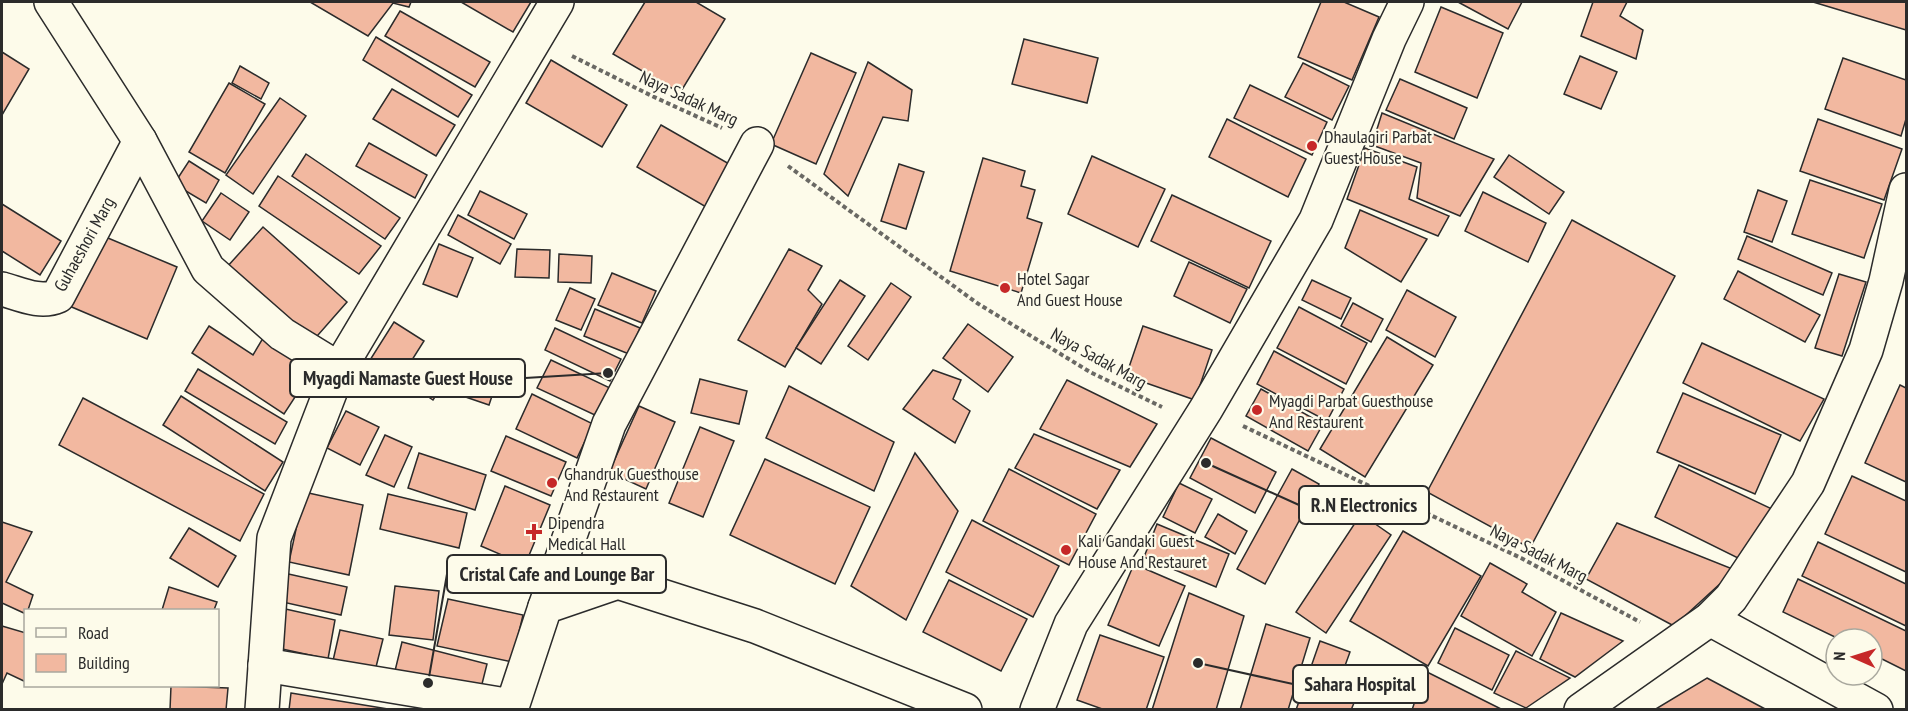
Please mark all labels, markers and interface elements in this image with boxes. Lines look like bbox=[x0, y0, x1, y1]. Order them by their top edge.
street label: Naya Sadak Marg bbox=[636, 65, 742, 131]
place label: Dhaulagiri Parbat Guest House bbox=[1324, 125, 1432, 169]
marker: Dhaulagiri Parbat Guest House bbox=[1305, 139, 1319, 153]
street label: Guhaeshori Marg bbox=[48, 192, 120, 296]
place label: Hotel Sagar And Guest House bbox=[1017, 267, 1123, 311]
marker: Hotel Sagar And Guest House bbox=[998, 281, 1012, 295]
street label: Naya Sadak Marg bbox=[1047, 322, 1151, 394]
callout: Myagdi Namaste Guest House bbox=[290, 359, 525, 397]
text: Myagdi Namaste Guest House bbox=[303, 365, 513, 391]
place label: Myagdi Parbat Guesthouse And Restaurent bbox=[1269, 389, 1433, 433]
marker: Myagdi Parbat Guesthouse And Restaurent bbox=[1250, 403, 1264, 417]
place label: Ghandruk Guesthouse And Restaurent bbox=[564, 462, 699, 506]
marker: Ghandruk Guesthouse And Restaurent bbox=[545, 476, 559, 490]
callout: R.N Electronics bbox=[1299, 486, 1429, 524]
text: R.N Electronics bbox=[1311, 492, 1417, 518]
place label: Dipendra Medical Hall bbox=[548, 511, 626, 555]
street label: Naya Sadak Marg bbox=[1486, 519, 1592, 587]
marker: Dipendra Medical Hall bbox=[525, 523, 543, 541]
place label: Kali Gandaki Guest House And Restauret bbox=[1078, 529, 1207, 573]
marker: Kali Gandaki Guest House And Restauret bbox=[1059, 543, 1073, 557]
callout: Cristal Cafe and Lounge Bar bbox=[447, 555, 666, 593]
text: Cristal Cafe and Lounge Bar bbox=[460, 561, 655, 587]
legend bbox=[24, 609, 219, 687]
text: Road bbox=[78, 621, 109, 644]
north arrow bbox=[1824, 627, 1884, 687]
text: Building bbox=[78, 651, 130, 674]
text: N bbox=[1829, 651, 1849, 661]
callout: Sahara Hospital bbox=[1293, 665, 1428, 703]
text: Sahara Hospital bbox=[1304, 671, 1416, 697]

